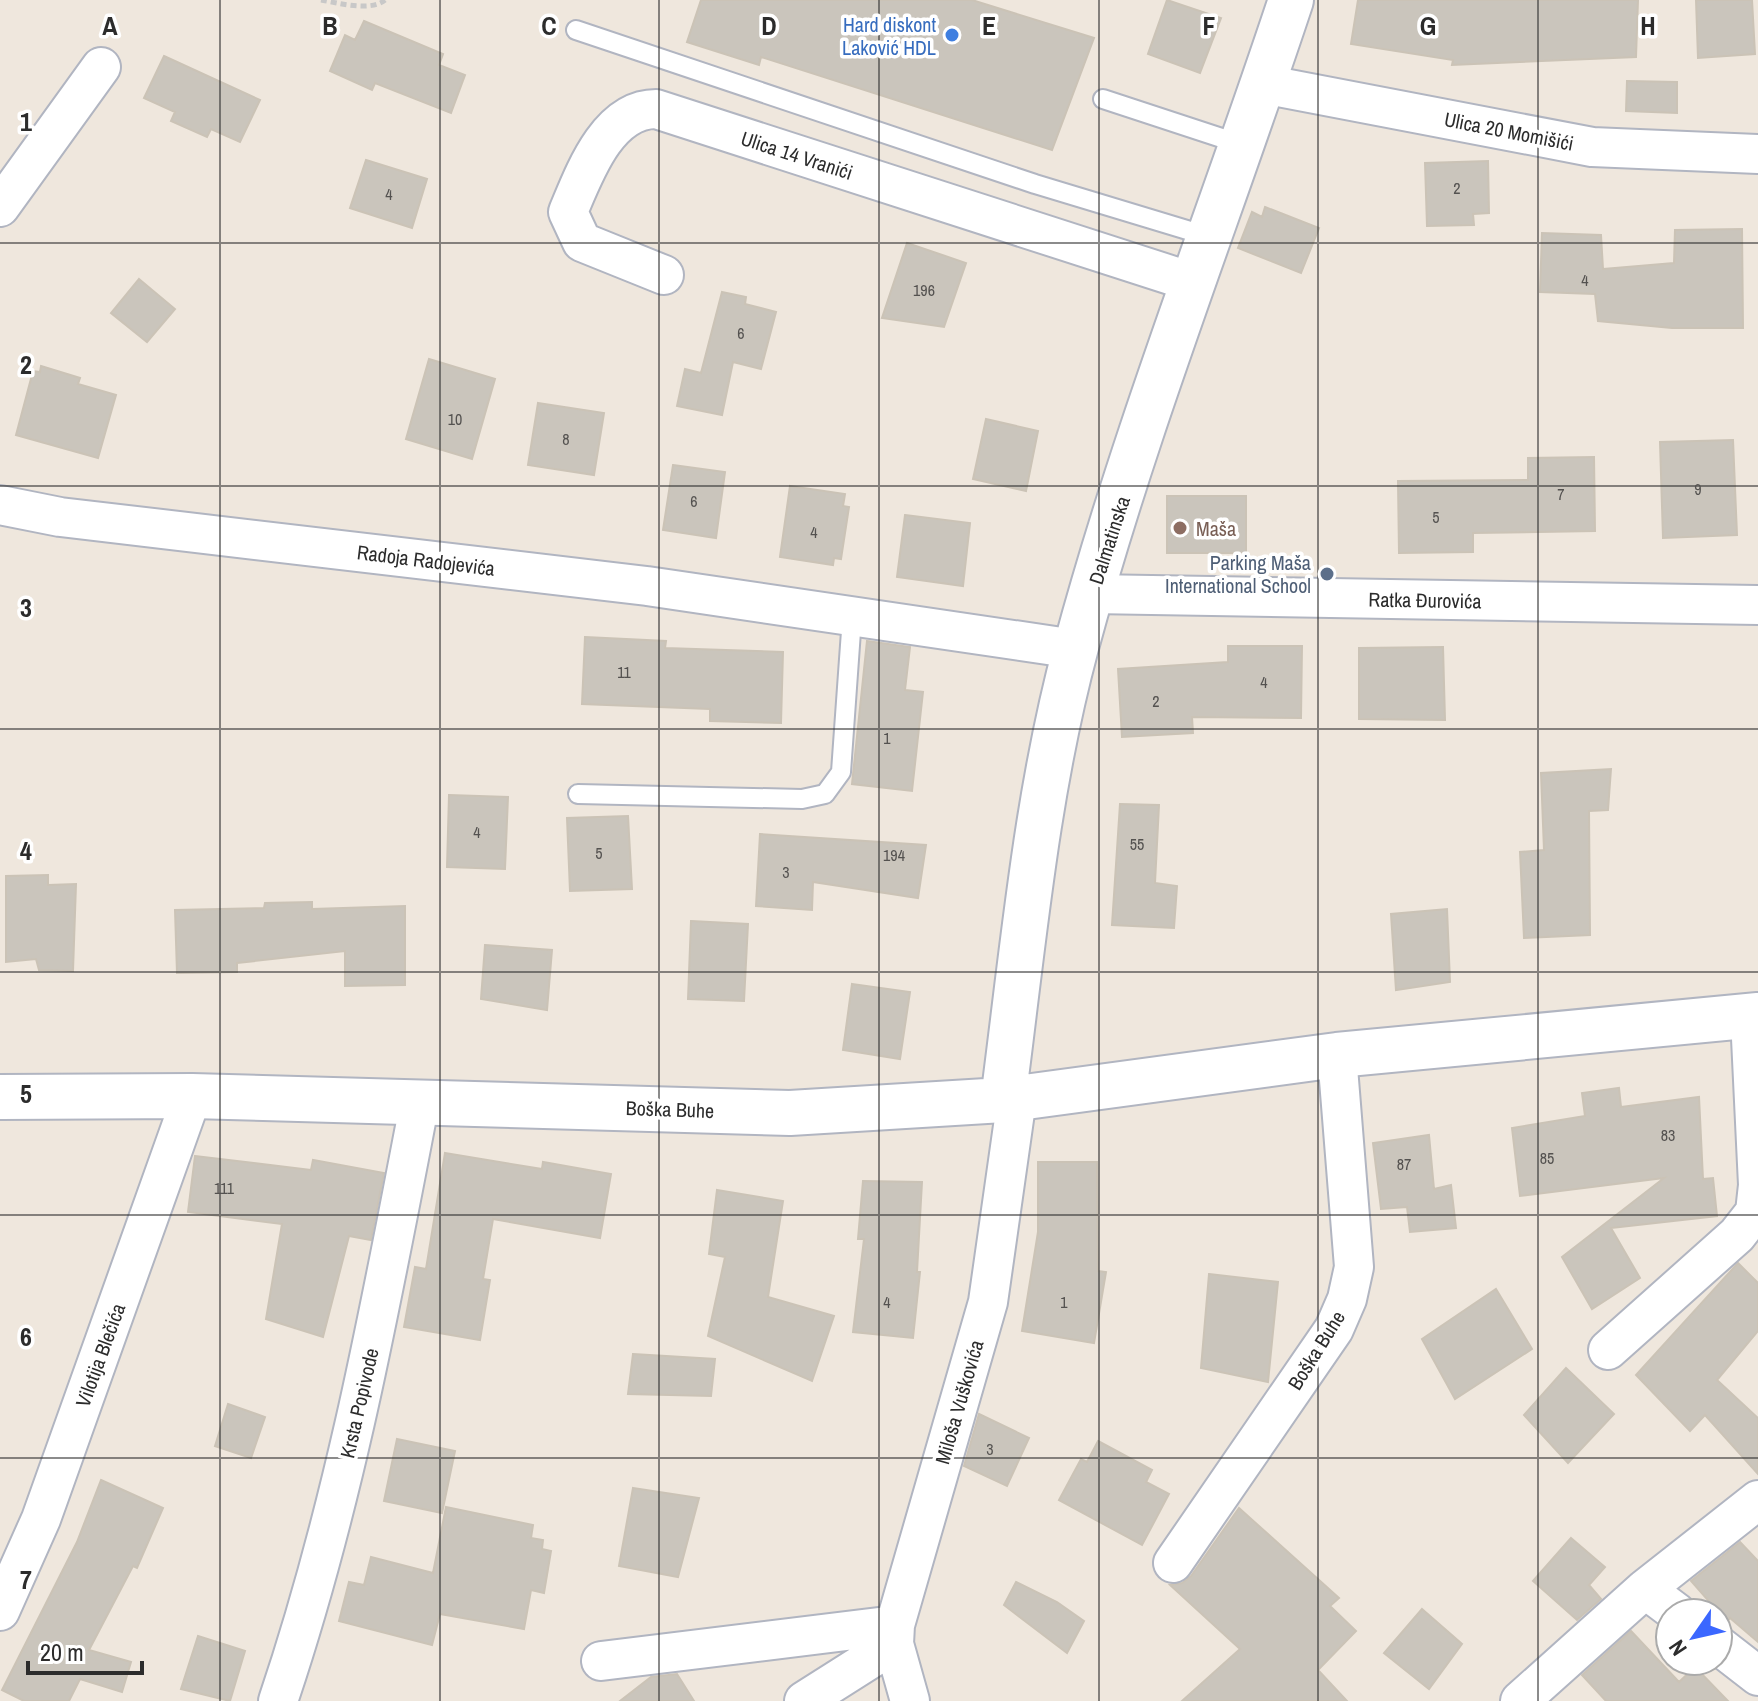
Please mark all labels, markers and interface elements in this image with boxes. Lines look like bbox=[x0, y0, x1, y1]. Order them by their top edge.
text: A bbox=[102, 8, 118, 43]
text: B bbox=[322, 8, 338, 43]
text: C bbox=[541, 8, 557, 43]
text: D bbox=[761, 8, 777, 43]
text: E bbox=[982, 8, 996, 43]
text: F bbox=[1202, 8, 1216, 43]
text: G bbox=[1420, 8, 1436, 43]
text: H bbox=[1640, 8, 1656, 43]
place label: Hard diskont Laković HDL bbox=[842, 11, 936, 61]
marker: Hard diskont Laković HDL bbox=[943, 26, 961, 44]
text: 1 bbox=[20, 104, 32, 139]
street label: Ulica 20 Momišići bbox=[1442, 105, 1576, 157]
street label: Ulica 14 Vranići bbox=[738, 124, 856, 186]
house number: 2 bbox=[1453, 177, 1461, 199]
house number: 4 bbox=[385, 183, 393, 205]
house number: 4 bbox=[1581, 269, 1589, 291]
house number: 196 bbox=[913, 279, 935, 301]
house number: 6 bbox=[737, 322, 745, 344]
text: 2 bbox=[20, 347, 32, 382]
house number: 10 bbox=[448, 408, 462, 430]
house number: 8 bbox=[562, 428, 570, 450]
house number: 9 bbox=[1694, 478, 1702, 500]
house number: 7 bbox=[1557, 483, 1565, 505]
house number: 6 bbox=[690, 490, 698, 512]
street label: Dalmatinska bbox=[1082, 492, 1136, 588]
house number: 5 bbox=[1432, 506, 1440, 528]
place label: Maša bbox=[1196, 515, 1236, 542]
marker: Maša bbox=[1171, 519, 1189, 537]
house number: 4 bbox=[810, 521, 818, 543]
street label: Radoja Radojevića bbox=[356, 538, 496, 582]
place label: Parking Maša International School bbox=[1165, 549, 1311, 599]
marker: Parking Maša International School bbox=[1318, 565, 1336, 583]
street label: Ratka Đurovića bbox=[1368, 586, 1482, 614]
text: 3 bbox=[20, 590, 32, 625]
house number: 11 bbox=[617, 661, 632, 683]
house number: 4 bbox=[1260, 671, 1268, 693]
house number: 2 bbox=[1152, 690, 1160, 712]
house number: 1 bbox=[883, 727, 891, 749]
house number: 4 bbox=[473, 821, 481, 843]
text: 4 bbox=[20, 833, 32, 868]
house number: 55 bbox=[1130, 833, 1144, 855]
house number: 5 bbox=[595, 842, 603, 864]
house number: 194 bbox=[883, 844, 905, 866]
house number: 3 bbox=[782, 861, 790, 883]
text: 5 bbox=[20, 1076, 32, 1111]
street label: Boška Buhe bbox=[625, 1094, 715, 1124]
house number: 83 bbox=[1661, 1124, 1675, 1146]
house number: 85 bbox=[1540, 1147, 1554, 1169]
house number: 87 bbox=[1397, 1153, 1411, 1175]
house number: 111 bbox=[214, 1177, 235, 1199]
house number: 4 bbox=[883, 1291, 891, 1313]
house number: 1 bbox=[1060, 1291, 1068, 1313]
street label: Vilotija Blečića bbox=[69, 1300, 131, 1410]
street label: Boška Buhe bbox=[1281, 1305, 1351, 1395]
text: 6 bbox=[20, 1319, 32, 1354]
street label: Miloša Vuškovića bbox=[928, 1337, 990, 1467]
street label: Krsta Popivode bbox=[333, 1345, 385, 1461]
house number: 3 bbox=[986, 1438, 994, 1460]
text: 7 bbox=[20, 1562, 32, 1597]
north arrow bbox=[1654, 1597, 1734, 1677]
scale bar bbox=[28, 1625, 142, 1675]
text: N bbox=[1661, 1634, 1693, 1662]
text: 20 m bbox=[40, 1636, 84, 1668]

